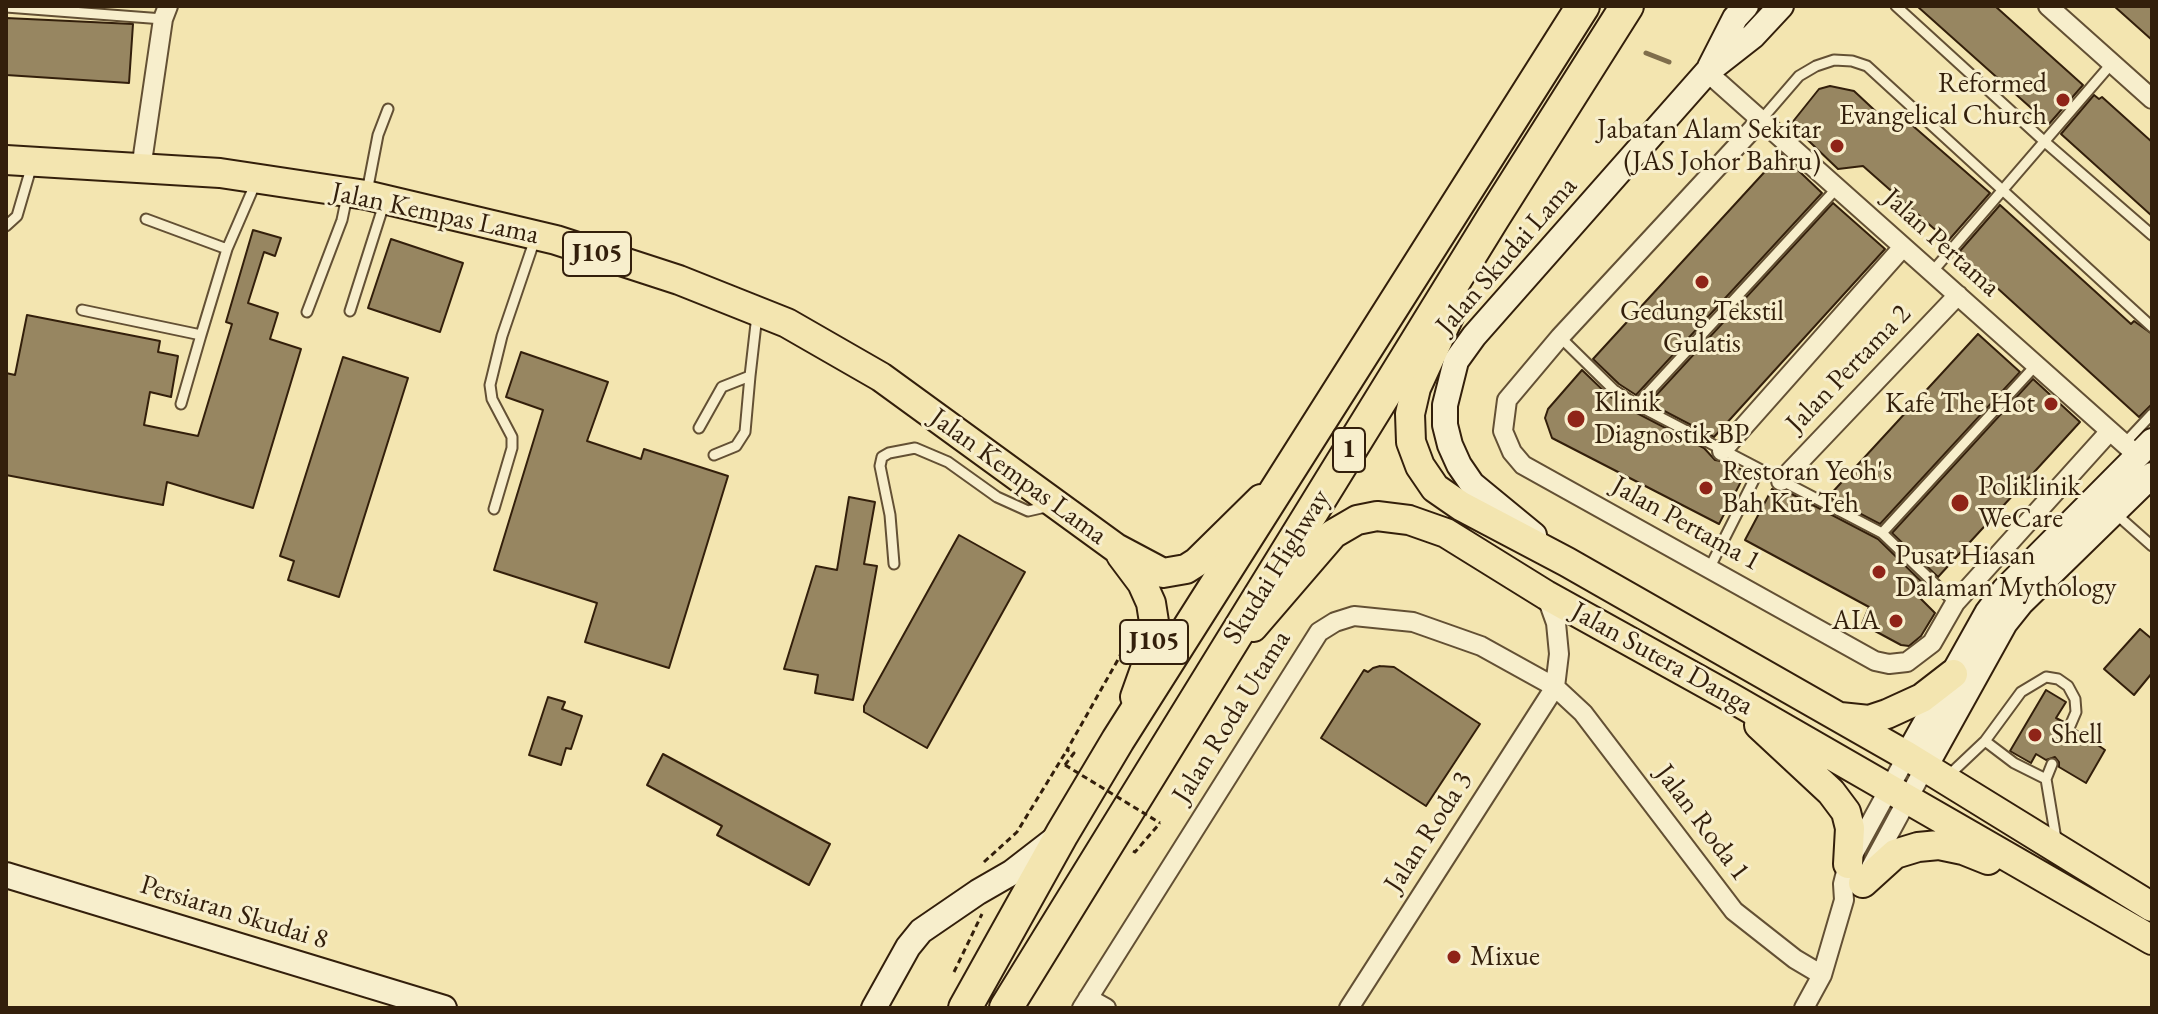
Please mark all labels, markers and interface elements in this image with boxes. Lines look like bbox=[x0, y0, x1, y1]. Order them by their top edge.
place label: Reformed Evangelical Church bbox=[1839, 67, 2047, 133]
marker: Reformed Evangelical Church bbox=[2054, 91, 2072, 109]
place label: Jabatan Alam Sekitar (JAS Johor Bahru) bbox=[1597, 113, 1821, 179]
marker: Jabatan Alam Sekitar (JAS Johor Bahru) bbox=[1828, 137, 1846, 155]
street label: Jalan Skudai Lama bbox=[1429, 170, 1585, 342]
street label: Jalan Kempas Lama bbox=[328, 176, 542, 252]
street label: Jalan Pertama bbox=[1875, 182, 2007, 304]
road number: J105 bbox=[563, 232, 631, 276]
marker: Gedung Tekstil Gulatis bbox=[1693, 273, 1711, 291]
place label: Gedung Tekstil Gulatis bbox=[1620, 295, 1784, 361]
street label: Jalan Pertama 2 bbox=[1780, 298, 1918, 440]
place label: Klinik Diagnostik BP bbox=[1594, 386, 1749, 452]
place label: Kafe The Hot bbox=[1885, 387, 2035, 421]
marker: Kafe The Hot bbox=[2042, 395, 2060, 413]
street label: Jalan Kempas Lama bbox=[923, 401, 1113, 553]
marker: Klinik Diagnostik BP bbox=[1565, 408, 1587, 430]
road number: 1 bbox=[1333, 428, 1365, 472]
place label: Restoran Yeoh's Bah Kut Teh bbox=[1722, 455, 1892, 521]
street label: Jalan Pertama 1 bbox=[1606, 469, 1766, 579]
place label: Poliklinik WeCare bbox=[1978, 470, 2081, 536]
marker: Restoran Yeoh's Bah Kut Teh bbox=[1697, 479, 1715, 497]
street label: Skudai Highway bbox=[1216, 483, 1338, 651]
marker: Poliklinik WeCare bbox=[1949, 492, 1971, 514]
place label: Pusat Hiasan Dalaman Mythology bbox=[1895, 539, 2117, 605]
marker: Pusat Hiasan Dalaman Mythology bbox=[1870, 563, 1888, 581]
street label: Jalan Sutera Danga bbox=[1565, 595, 1759, 723]
place label: AIA bbox=[1832, 604, 1880, 638]
marker: AIA bbox=[1887, 612, 1905, 630]
road number: J105 bbox=[1120, 620, 1188, 664]
street label: Jalan Roda Utama bbox=[1165, 624, 1299, 810]
place label: Shell bbox=[2051, 718, 2103, 752]
marker: Shell bbox=[2026, 726, 2044, 744]
street label: Jalan Roda 1 bbox=[1647, 758, 1757, 888]
street label: Jalan Roda 3 bbox=[1378, 765, 1480, 899]
street label: Persiaran Skudai 8 bbox=[136, 869, 332, 957]
place label: Mixue bbox=[1470, 940, 1540, 974]
marker: Mixue bbox=[1445, 948, 1463, 966]

